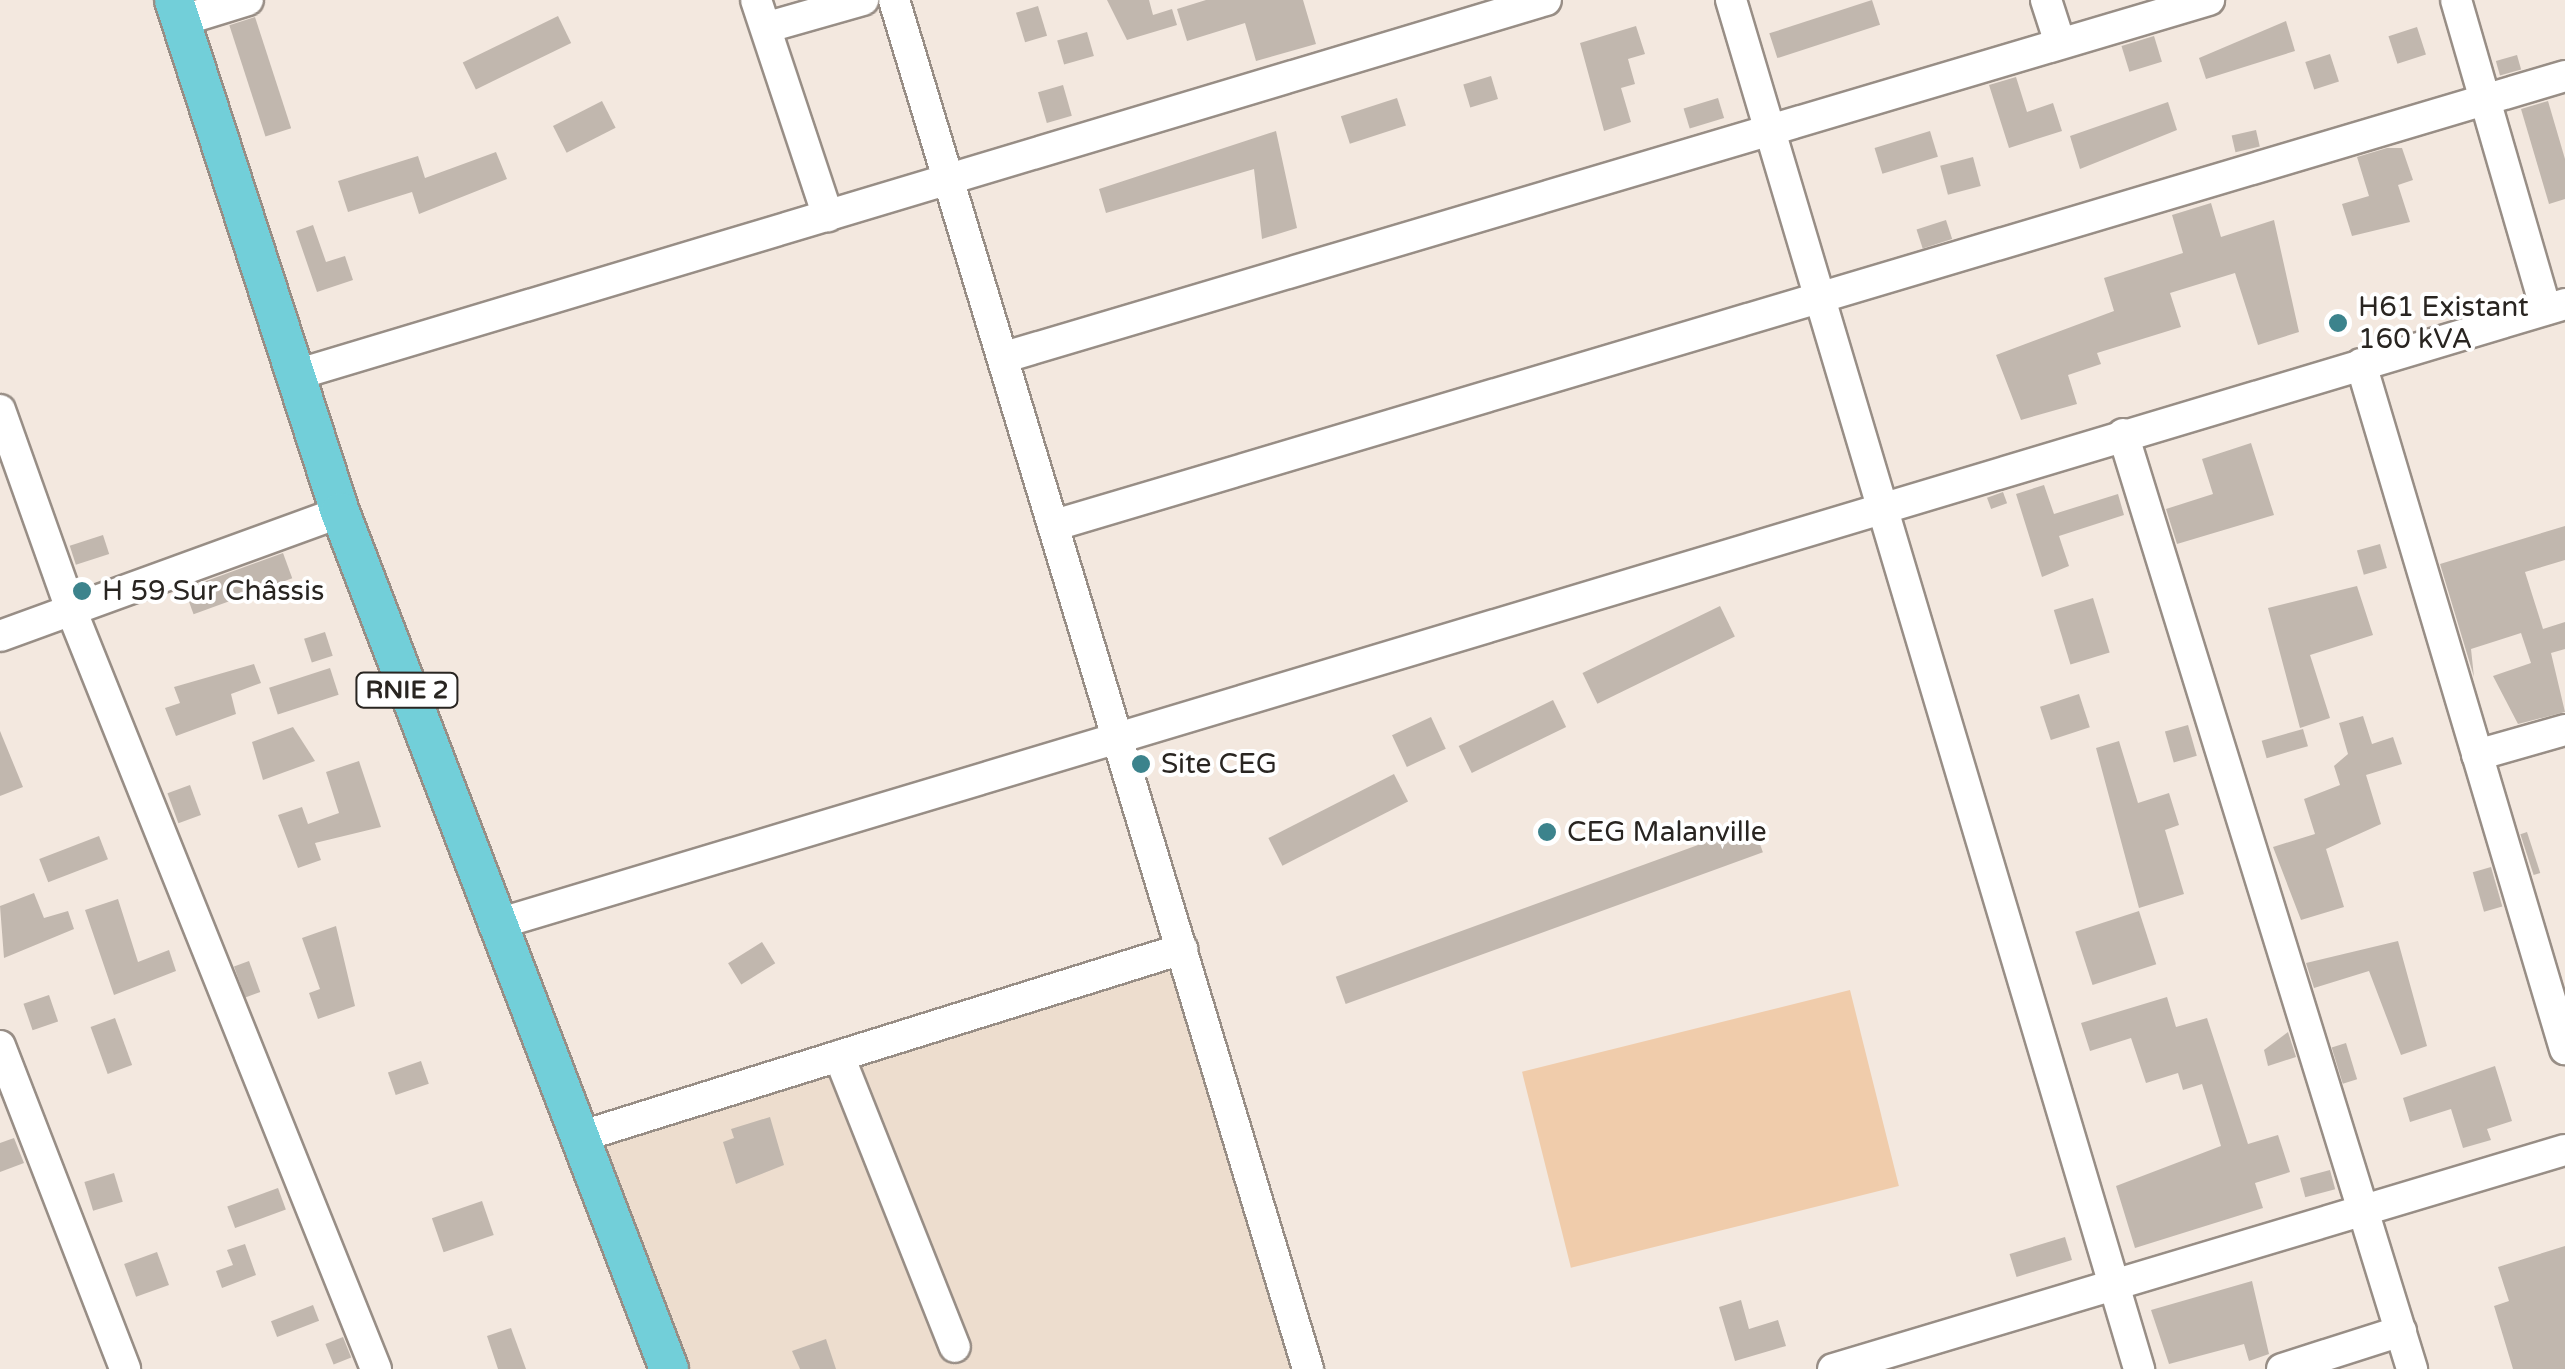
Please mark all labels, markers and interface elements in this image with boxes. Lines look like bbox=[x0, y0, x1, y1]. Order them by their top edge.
place label: H61 Existant 160 kVA bbox=[2358, 290, 2529, 356]
marker: H61 Existant 160 kVA bbox=[2327, 312, 2349, 334]
place label: H 59 Sur Châssis bbox=[102, 574, 324, 608]
marker: H 59 Sur Châssis bbox=[71, 580, 93, 602]
road number: RNIE 2 bbox=[354, 670, 460, 710]
place label: Site CEG bbox=[1161, 747, 1277, 781]
marker: Site CEG bbox=[1130, 753, 1152, 775]
place label: CEG Malanville bbox=[1567, 815, 1766, 849]
marker: CEG Malanville bbox=[1536, 821, 1558, 843]

